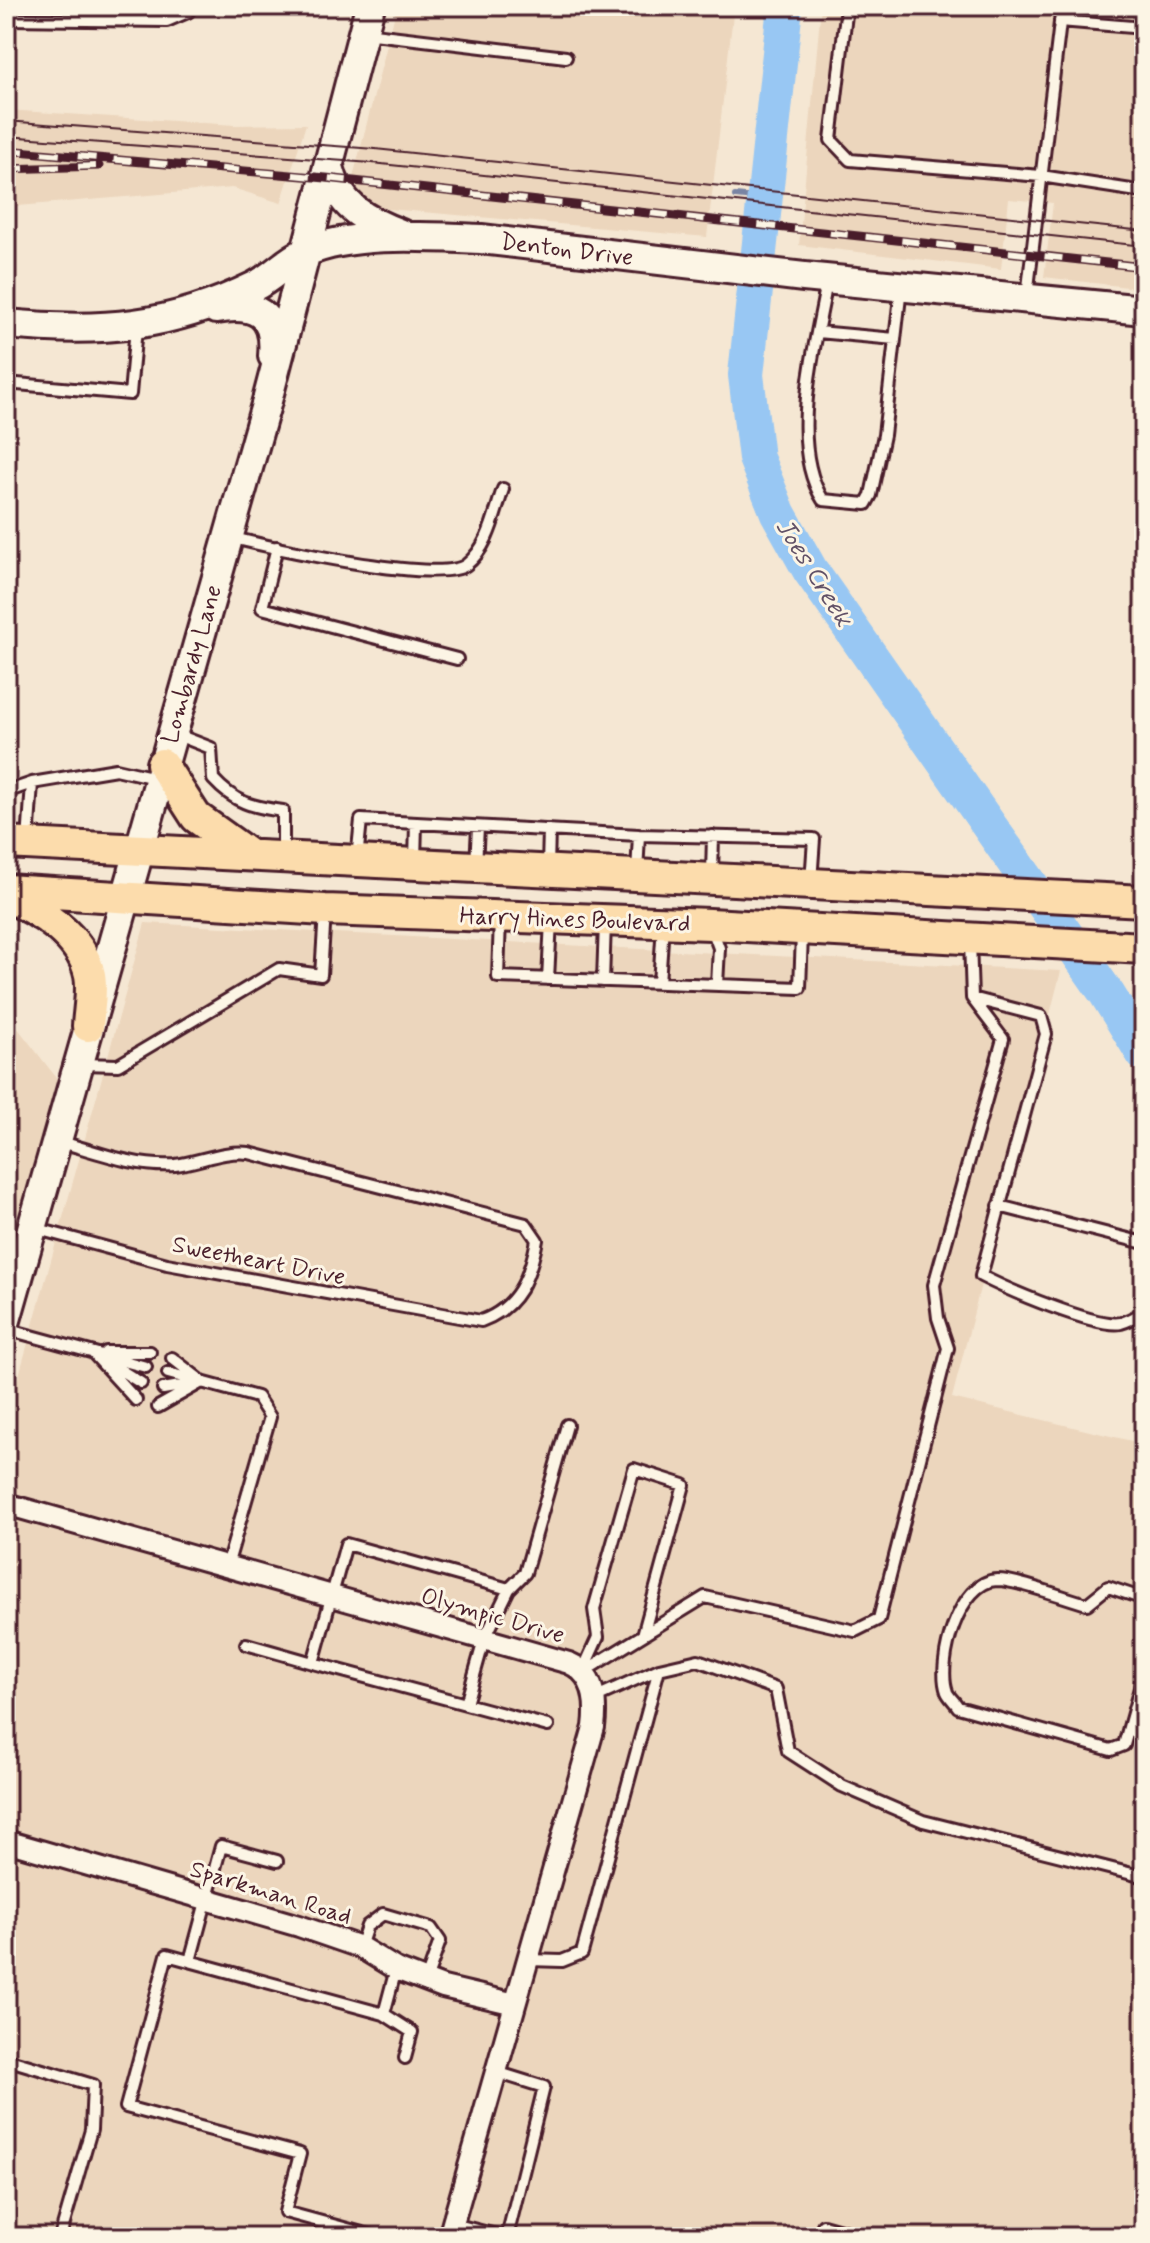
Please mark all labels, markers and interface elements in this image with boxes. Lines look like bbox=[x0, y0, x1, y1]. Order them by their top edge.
street label: Denton Drive bbox=[499, 227, 635, 274]
water label: Joes Creek bbox=[767, 513, 861, 635]
street label: Lombardy Lane bbox=[155, 582, 230, 747]
street label: Harry Hines Boulevard bbox=[459, 901, 691, 940]
street label: Sweetheart Drive bbox=[170, 1229, 348, 1293]
street label: Olympic Drive bbox=[417, 1581, 568, 1652]
street label: Sparkman Road bbox=[186, 1854, 355, 1933]

